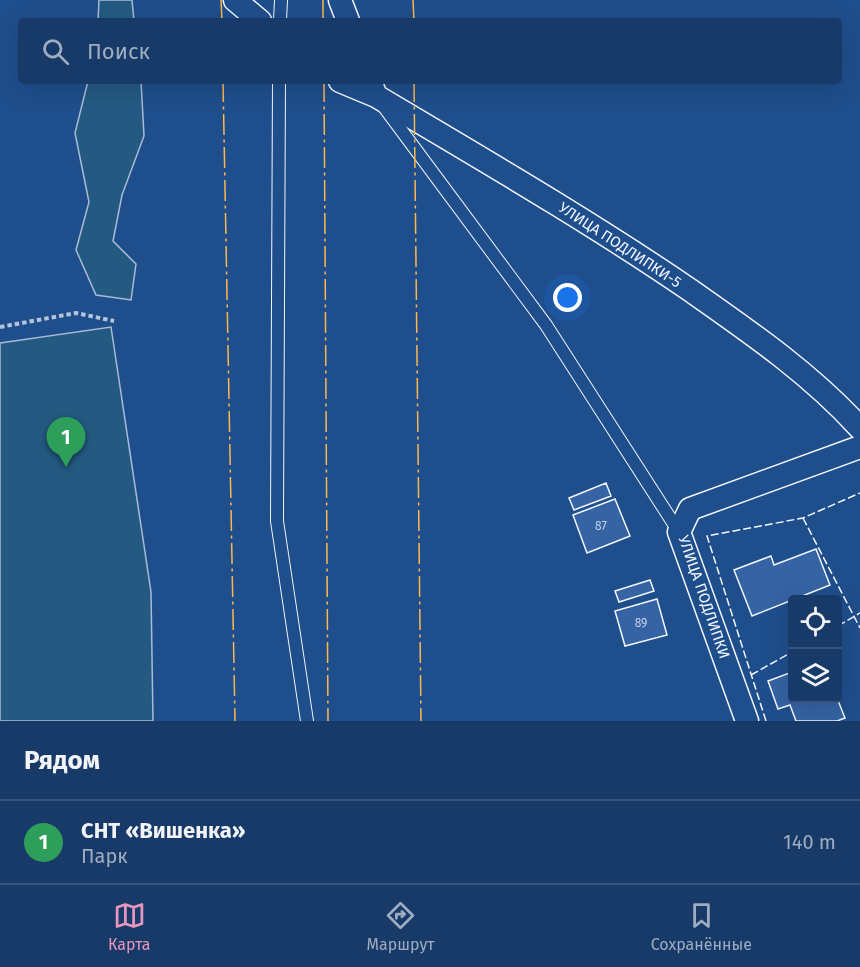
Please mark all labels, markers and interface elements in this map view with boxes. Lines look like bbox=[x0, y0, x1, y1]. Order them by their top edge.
search box bbox=[18, 18, 842, 84]
icon: search bbox=[39, 35, 72, 68]
text: Поиск bbox=[87, 38, 150, 65]
street label: УЛИЦА ПОДЛИПКИ-5 bbox=[555, 199, 685, 291]
your location bbox=[553, 283, 582, 312]
pin: 1 bbox=[46, 418, 86, 467]
house number: 87 bbox=[595, 519, 607, 533]
street label: УЛИЦА ПОДЛИПКИ bbox=[674, 533, 734, 661]
map controls bbox=[788, 595, 842, 703]
button: locate bbox=[788, 595, 842, 649]
house number: 89 bbox=[635, 616, 647, 630]
button: layers bbox=[788, 649, 842, 703]
text: Рядом bbox=[24, 745, 100, 776]
text: СНТ «Вишенка» bbox=[81, 817, 246, 844]
text: 1 bbox=[39, 830, 48, 854]
text: 140 m bbox=[783, 830, 836, 854]
text: Парк bbox=[81, 844, 128, 868]
tab: Карта bbox=[108, 899, 150, 954]
tab: Маршрут bbox=[367, 899, 435, 954]
tab: Сохранённые bbox=[651, 899, 752, 954]

